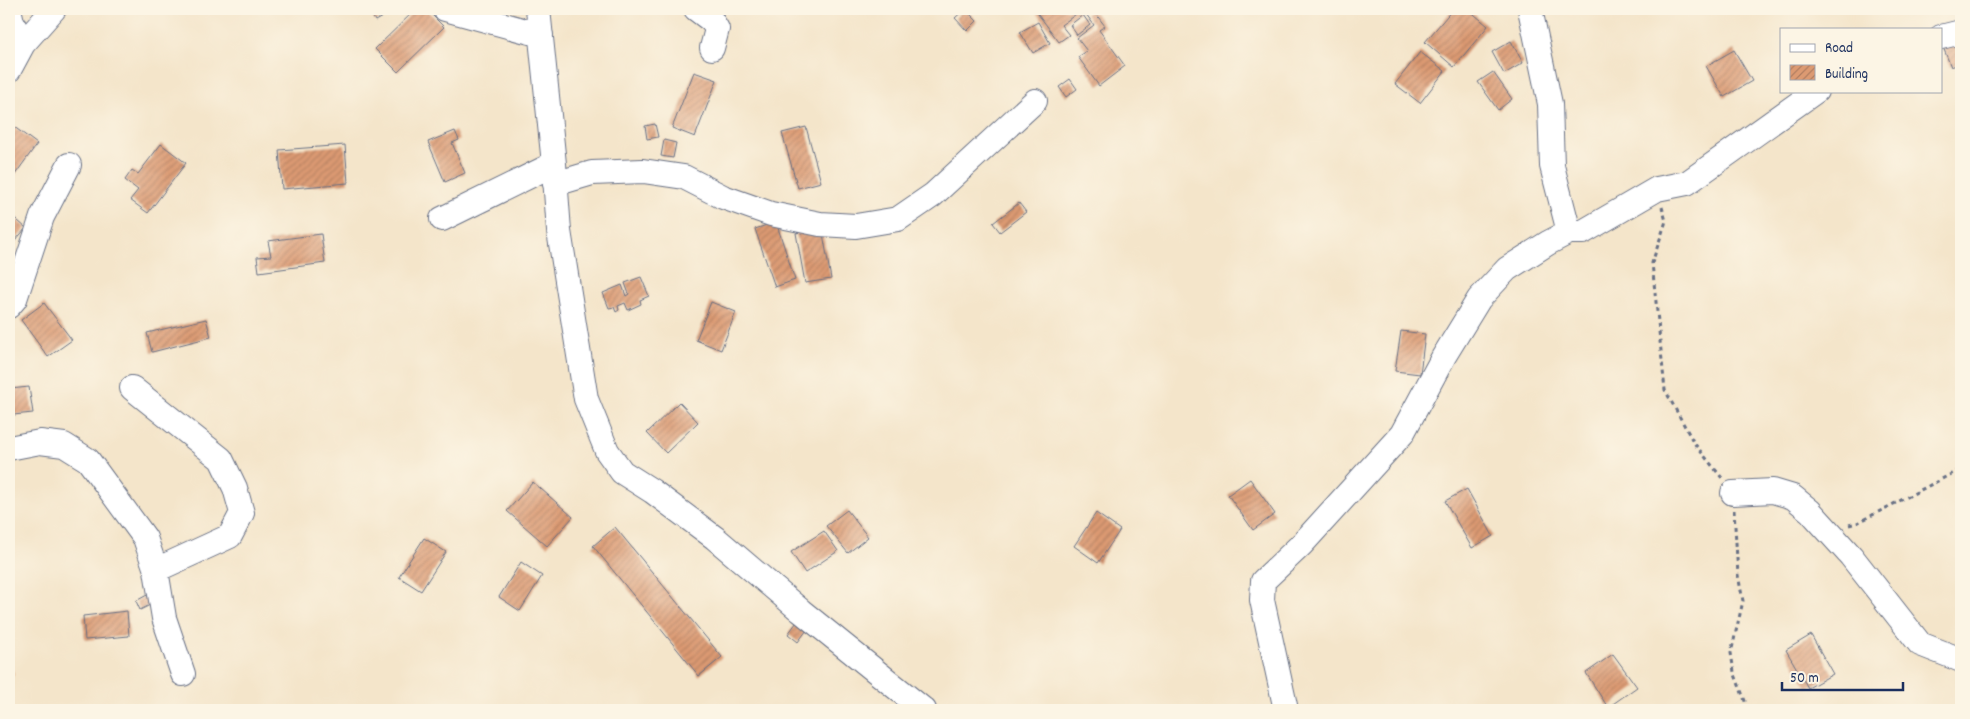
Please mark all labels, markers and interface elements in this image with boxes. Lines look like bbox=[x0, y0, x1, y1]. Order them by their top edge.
legend bbox=[1780, 28, 1942, 92]
text: Road bbox=[1825, 38, 1853, 60]
text: Building bbox=[1825, 64, 1868, 86]
scale bar bbox=[1782, 659, 1904, 691]
text: 50 m bbox=[1790, 668, 1819, 690]

